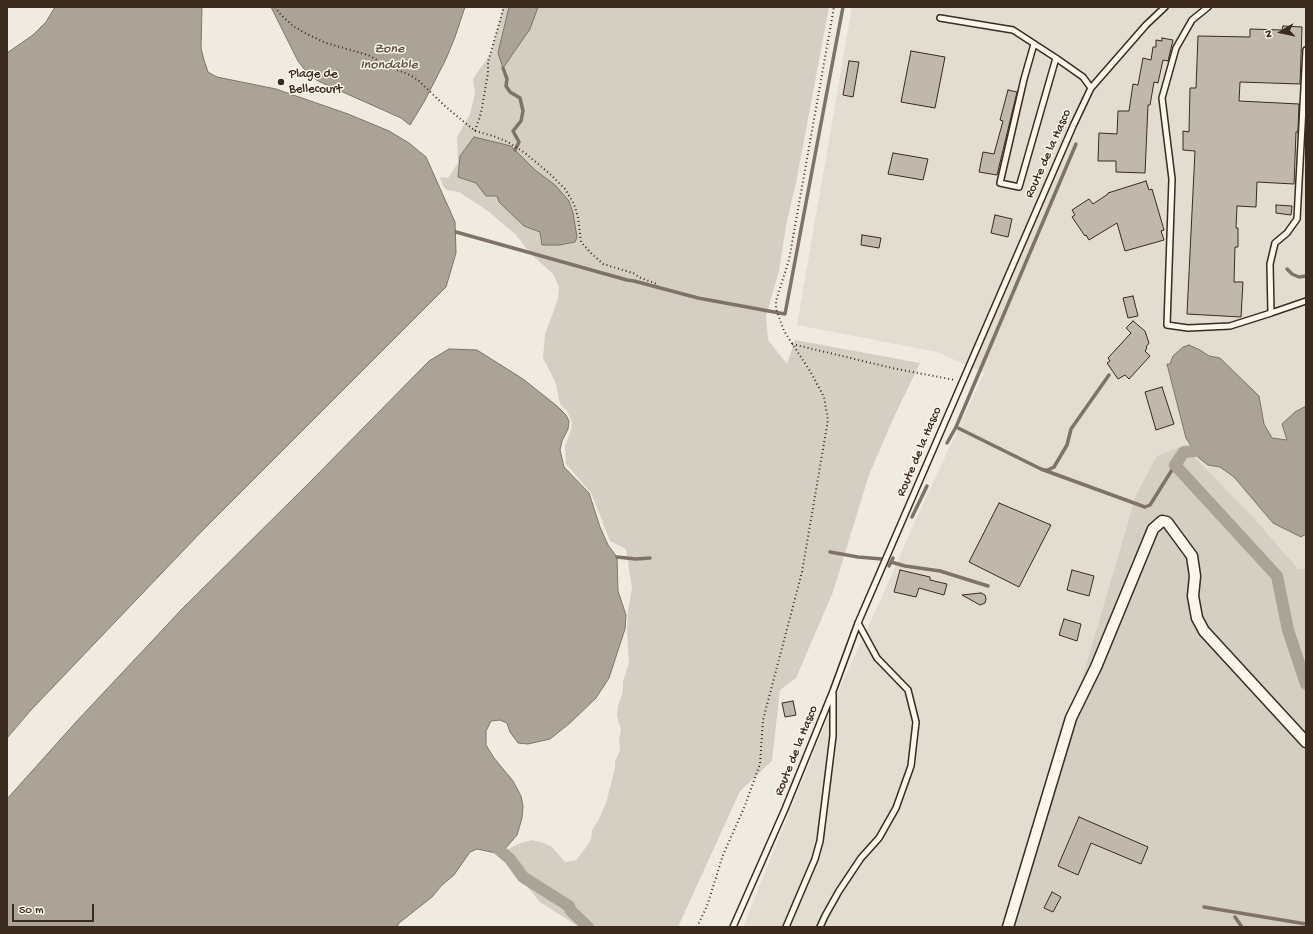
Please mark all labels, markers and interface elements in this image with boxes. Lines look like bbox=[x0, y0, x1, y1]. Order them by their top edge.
north arrow bbox=[1261, 12, 1301, 52]
text: N bbox=[1263, 29, 1276, 38]
water label: Zone Inondable bbox=[360, 42, 418, 74]
place label: Plage de Bellecourt bbox=[289, 67, 342, 98]
marker: Plage de Bellecourt bbox=[276, 77, 286, 87]
street label: Route de la Hasco bbox=[1022, 107, 1076, 201]
street label: Route de la Hasco bbox=[894, 405, 946, 499]
street label: Route de la Hasco bbox=[772, 704, 822, 798]
scale bar bbox=[14, 896, 96, 922]
text: 50 m bbox=[19, 904, 44, 918]

